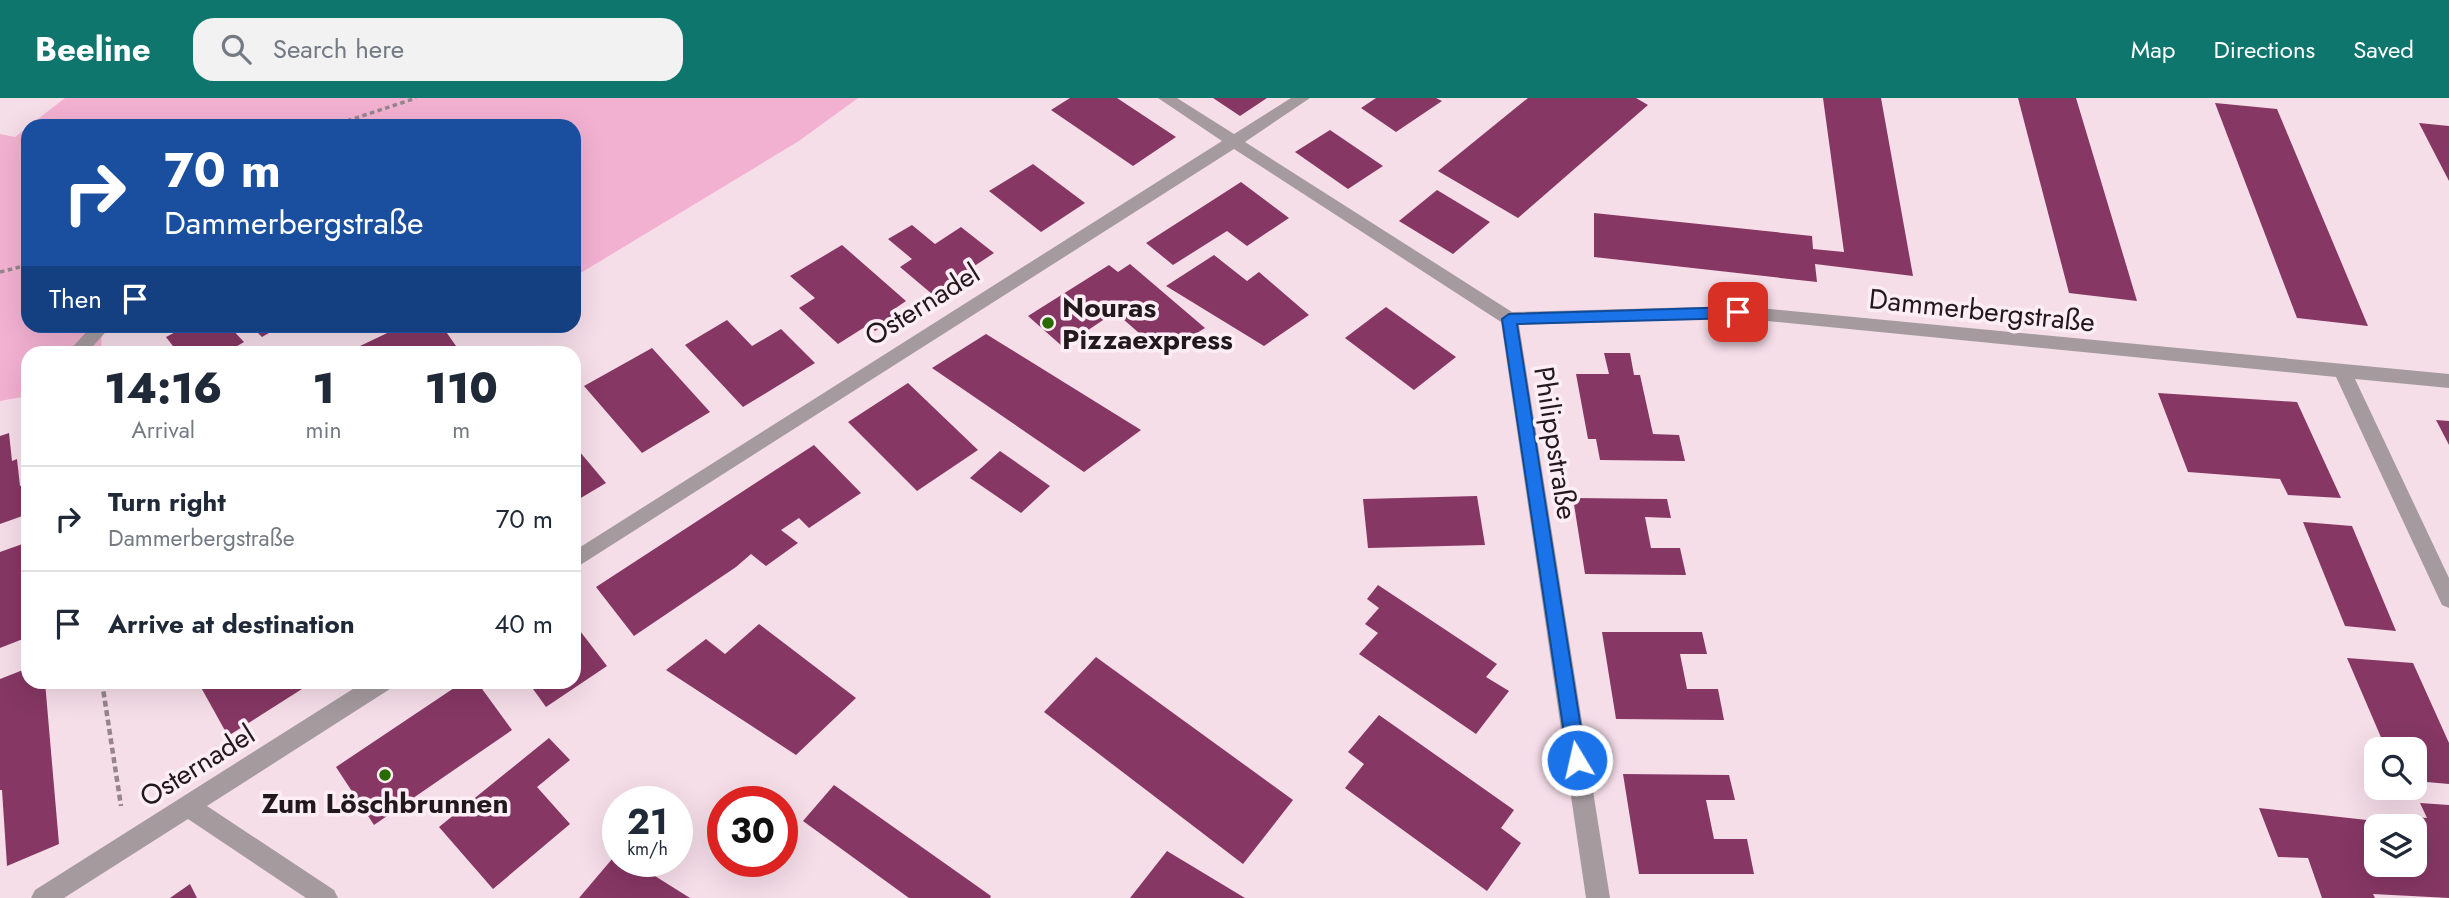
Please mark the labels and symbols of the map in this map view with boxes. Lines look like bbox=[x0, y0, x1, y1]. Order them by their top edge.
street label: Osternadel bbox=[857, 253, 988, 356]
street label: Dammerbergstraße bbox=[1867, 278, 2097, 343]
pin bbox=[1708, 282, 1768, 342]
place label: Nouras Pizzaexpress bbox=[1062, 287, 1233, 360]
marker: Nouras Pizzaexpress bbox=[1040, 315, 1056, 331]
street label: Philippstraße bbox=[1523, 364, 1588, 522]
street label: Osternadel bbox=[132, 714, 263, 817]
position arrow bbox=[1540, 723, 1614, 797]
marker: Zum Löschbrunnen bbox=[377, 767, 393, 783]
place label: Zum Löschbrunnen bbox=[261, 783, 509, 824]
speed limit sign: 30 bbox=[707, 786, 798, 877]

